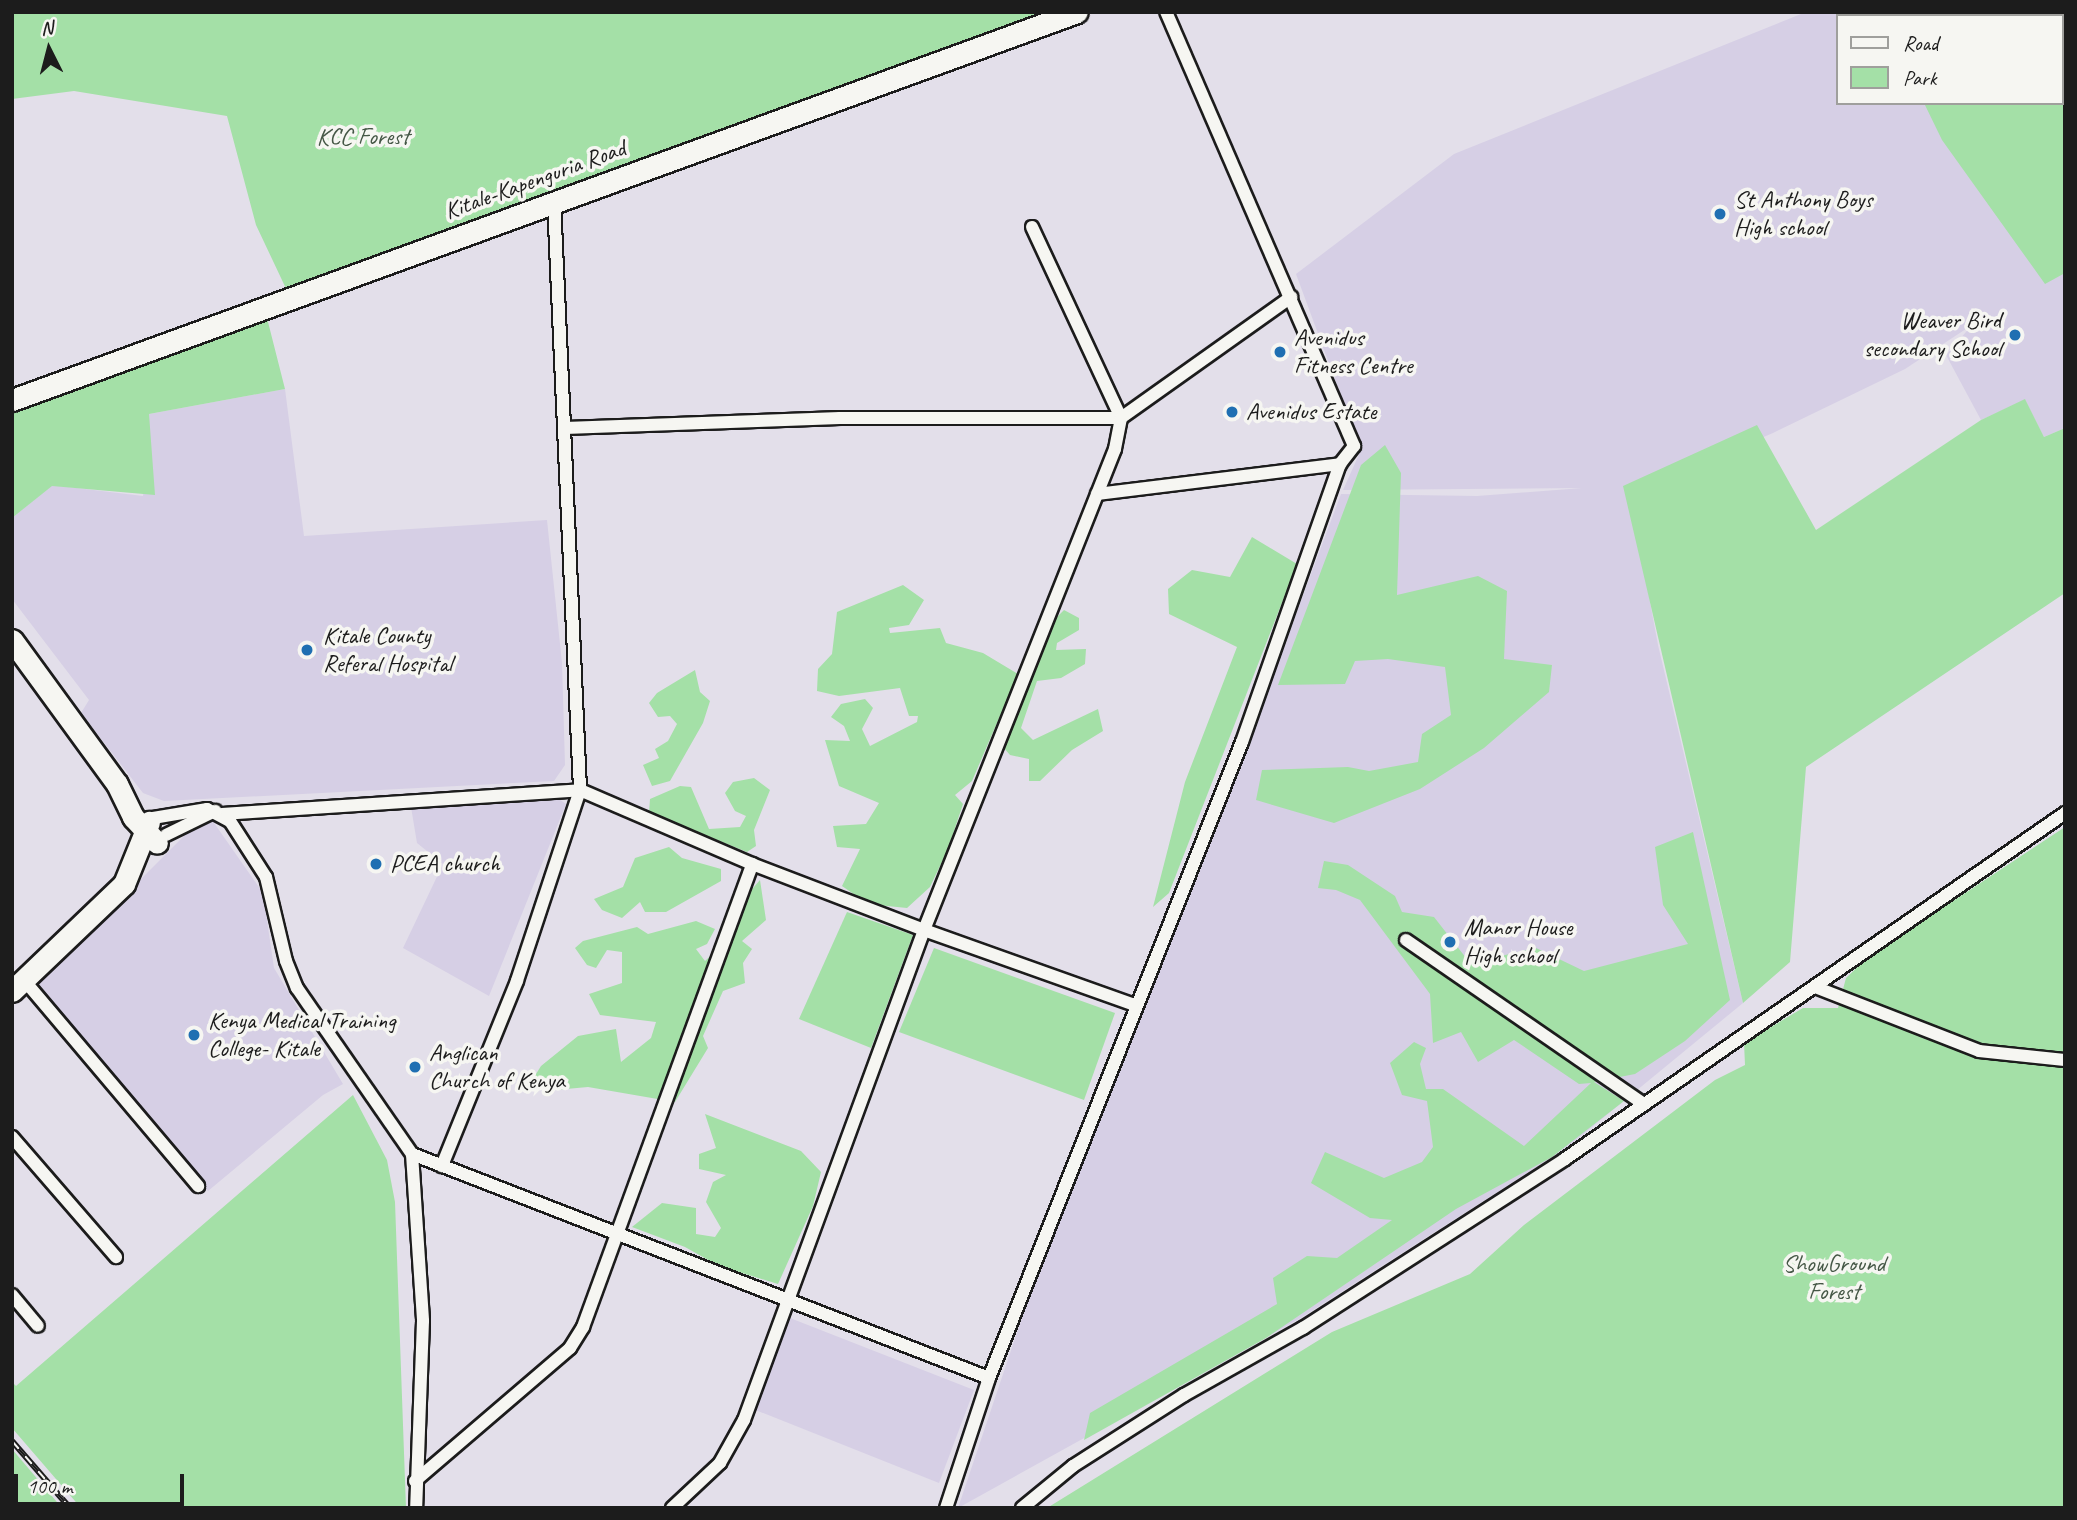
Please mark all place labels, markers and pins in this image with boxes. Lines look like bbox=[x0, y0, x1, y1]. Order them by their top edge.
place label: St Anthony Boys High school bbox=[1734, 186, 1872, 242]
marker: St Anthony Boys High school bbox=[1712, 206, 1728, 222]
place label: Weaver Bird secondary School bbox=[1864, 307, 2001, 363]
place label: Avenidus Fitness Centre bbox=[1294, 324, 1413, 380]
marker: Weaver Bird secondary School bbox=[2007, 327, 2023, 343]
marker: Avenidus Fitness Centre bbox=[1272, 344, 1288, 360]
place label: Avenidus Estate bbox=[1246, 398, 1376, 426]
marker: Avenidus Estate bbox=[1224, 404, 1240, 420]
place label: Kitale County Referal Hospital bbox=[323, 622, 452, 678]
marker: Kitale County Referal Hospital bbox=[297, 640, 317, 660]
place label: PCEA church bbox=[390, 850, 500, 878]
marker: PCEA church bbox=[368, 856, 384, 872]
place label: Manor House High school bbox=[1464, 914, 1572, 970]
marker: Manor House High school bbox=[1442, 934, 1458, 950]
place label: Kenya Medical Training College- Kitale bbox=[208, 1007, 396, 1063]
marker: Kenya Medical Training College- Kitale bbox=[186, 1027, 202, 1043]
place label: Anglican Church of Kenya bbox=[429, 1039, 564, 1095]
marker: Anglican Church of Kenya bbox=[407, 1059, 423, 1075]

